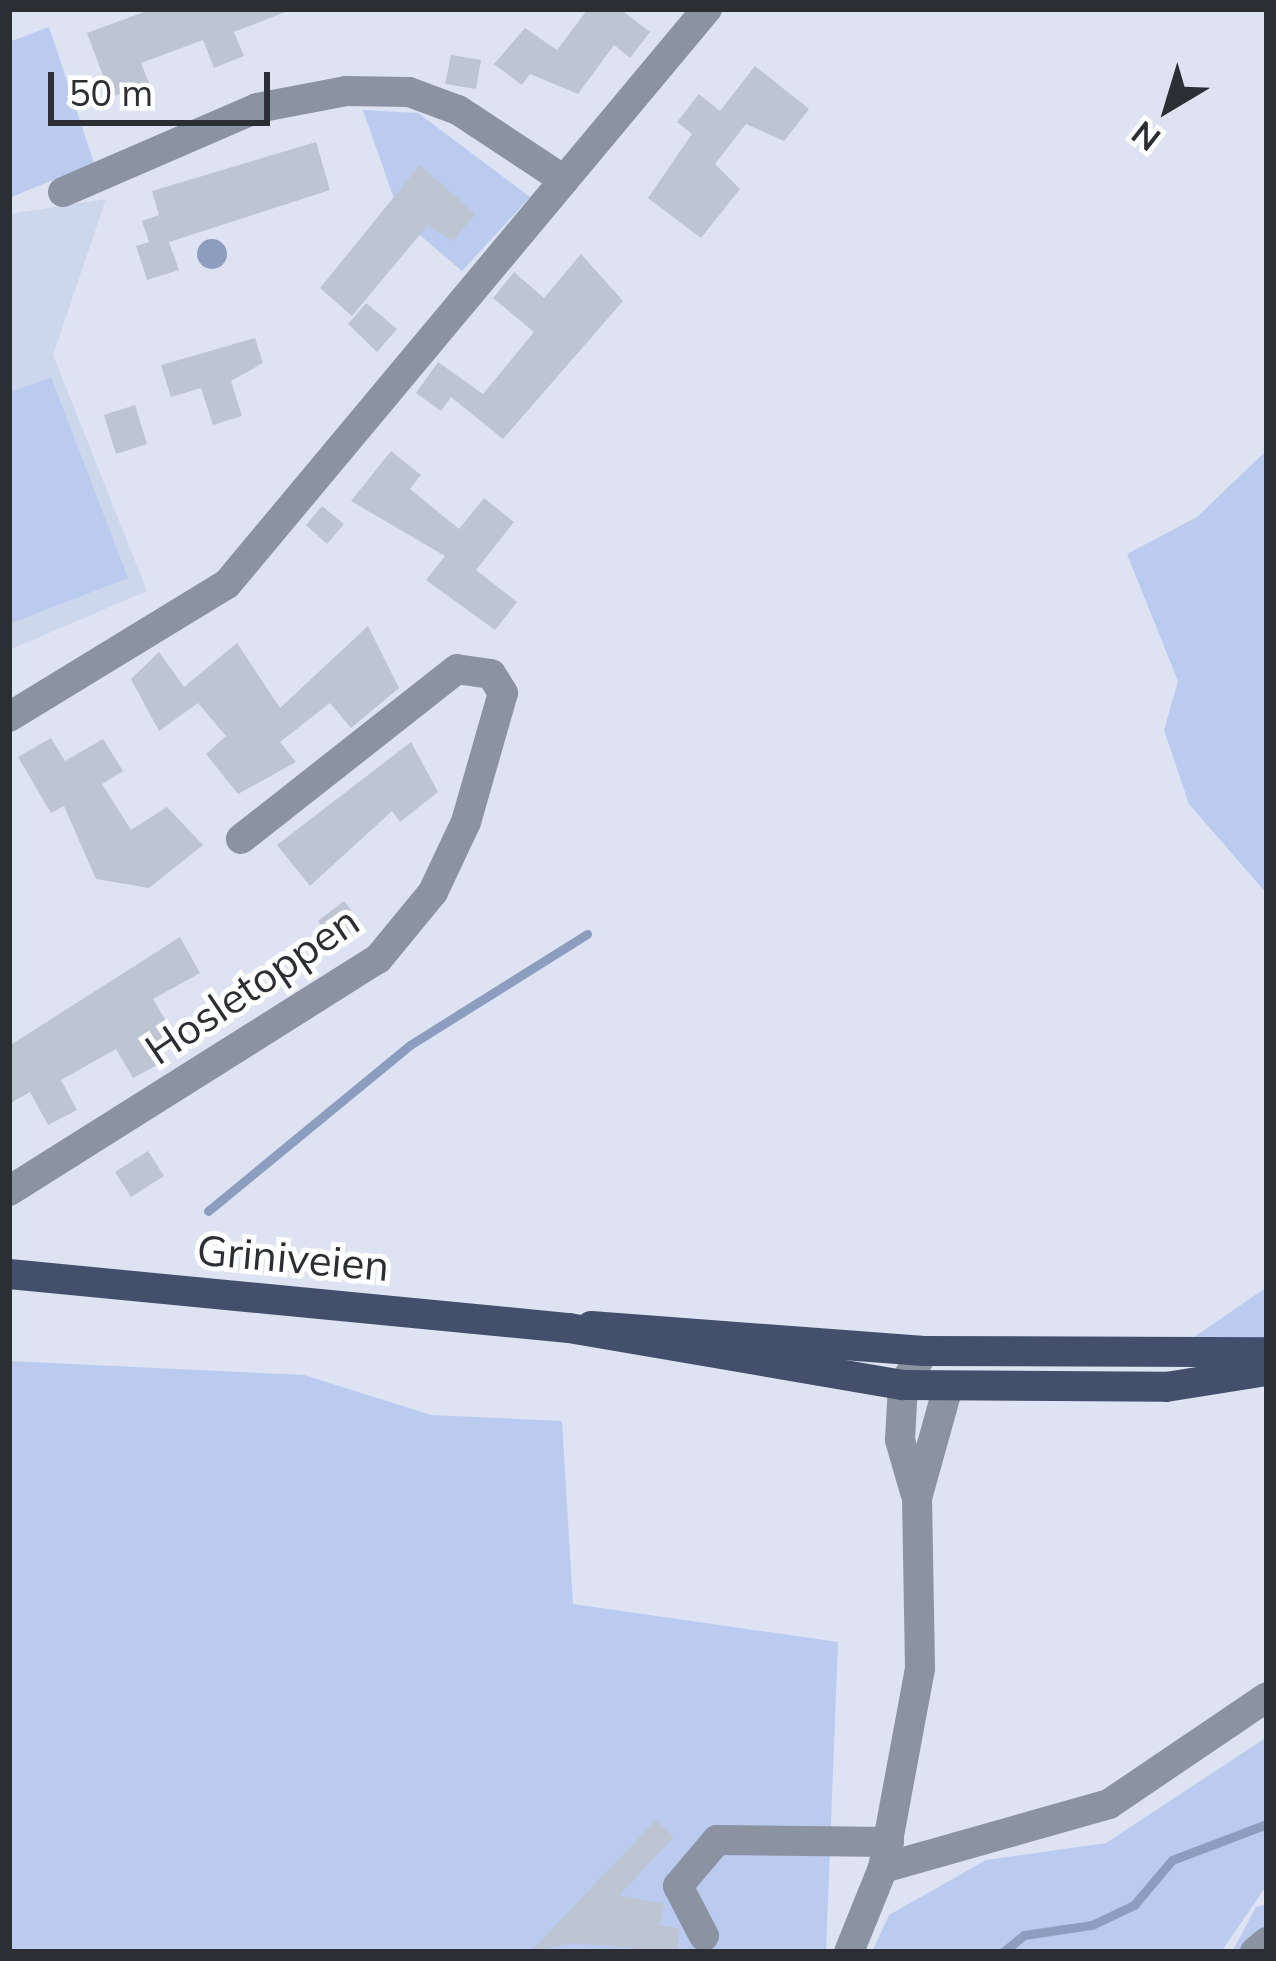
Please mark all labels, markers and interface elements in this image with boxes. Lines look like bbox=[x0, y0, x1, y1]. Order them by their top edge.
scale bar bbox=[54, 48, 276, 122]
north arrow bbox=[1108, 48, 1228, 168]
text: 50 m bbox=[69, 70, 153, 115]
text: N bbox=[1123, 113, 1168, 161]
street label: Hosletoppen bbox=[136, 895, 368, 1075]
street label: Griniveien bbox=[195, 1224, 391, 1292]

